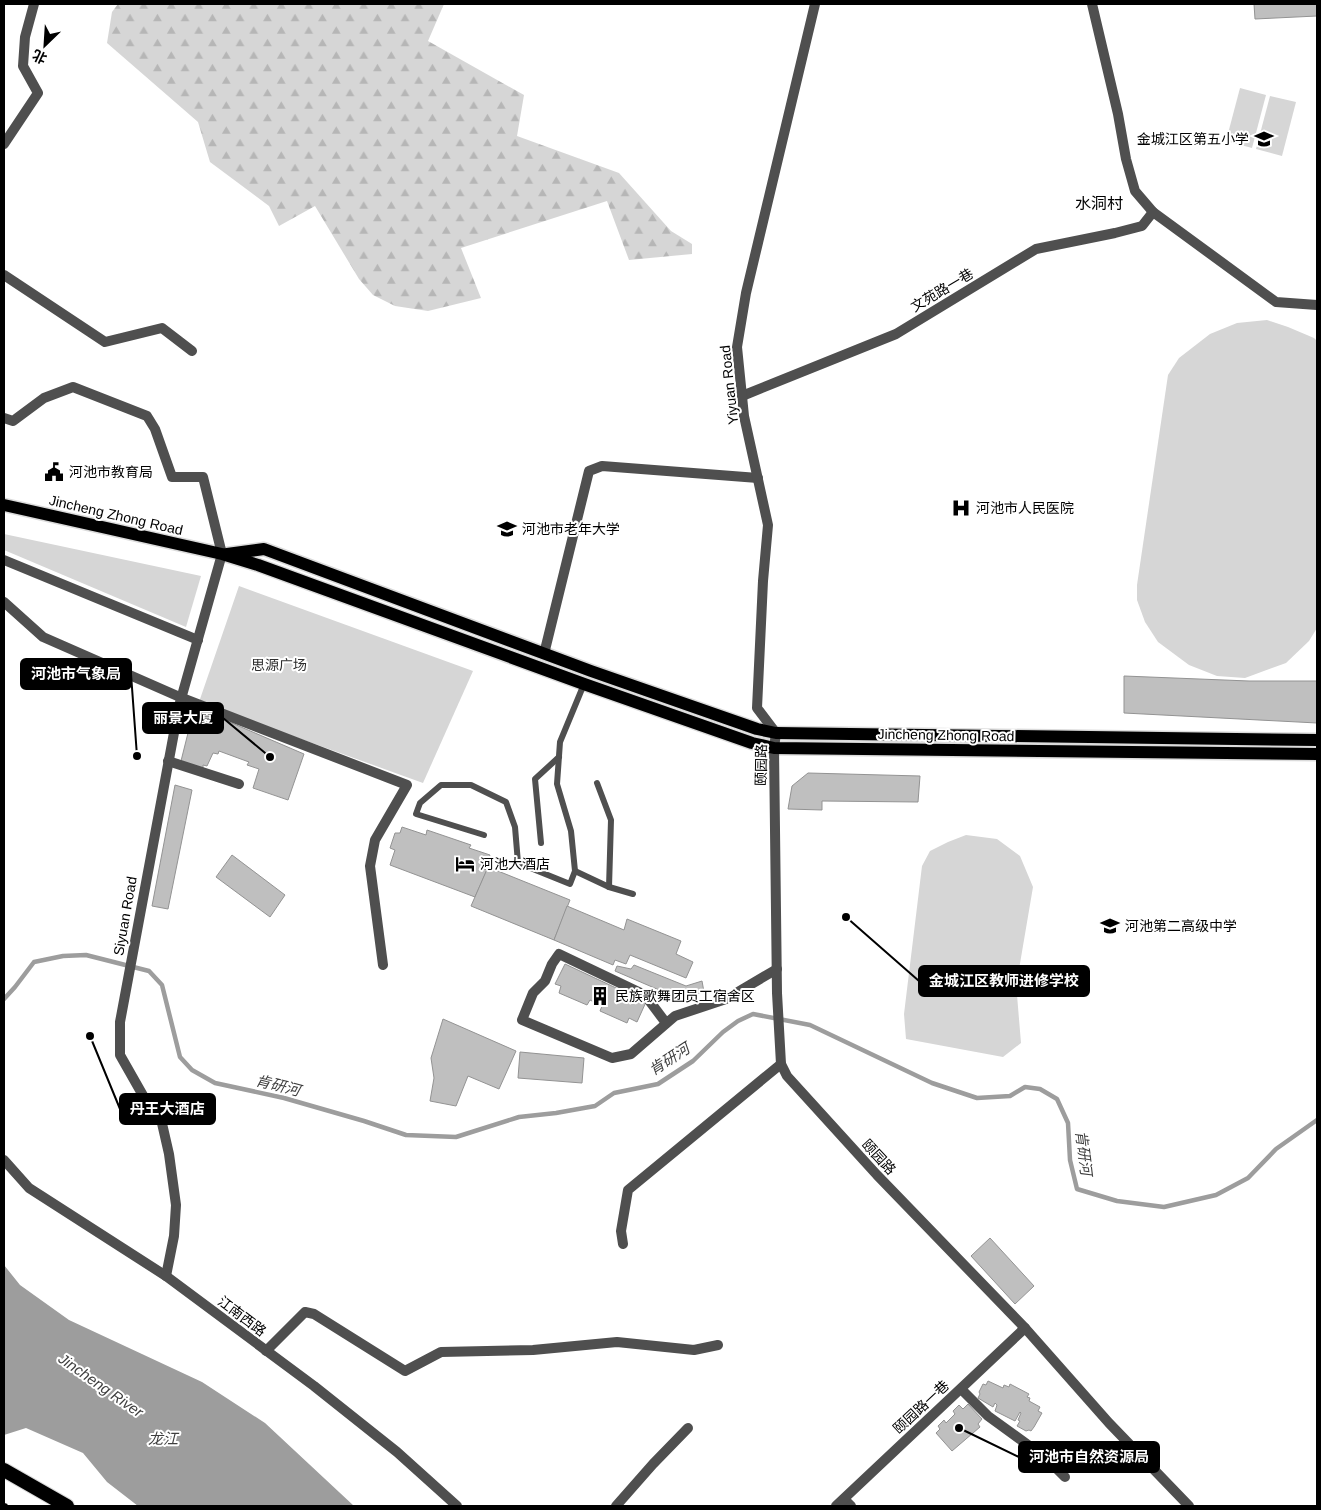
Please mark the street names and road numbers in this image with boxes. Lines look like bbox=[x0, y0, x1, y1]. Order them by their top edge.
street label: 文苑路一巷 bbox=[908, 265, 976, 315]
street label: Yiyuan Road bbox=[717, 345, 741, 425]
street label: Jincheng Zhong Road bbox=[47, 492, 185, 538]
street label: Jincheng Zhong Road bbox=[877, 726, 1015, 744]
street label: 颐园路 bbox=[753, 744, 769, 786]
street label: Siyuan Road bbox=[110, 875, 140, 957]
street label: 颐园路 bbox=[859, 1136, 899, 1178]
street label: 江南西路 bbox=[215, 1293, 269, 1339]
street label: 颐园路一巷 bbox=[890, 1377, 952, 1437]

